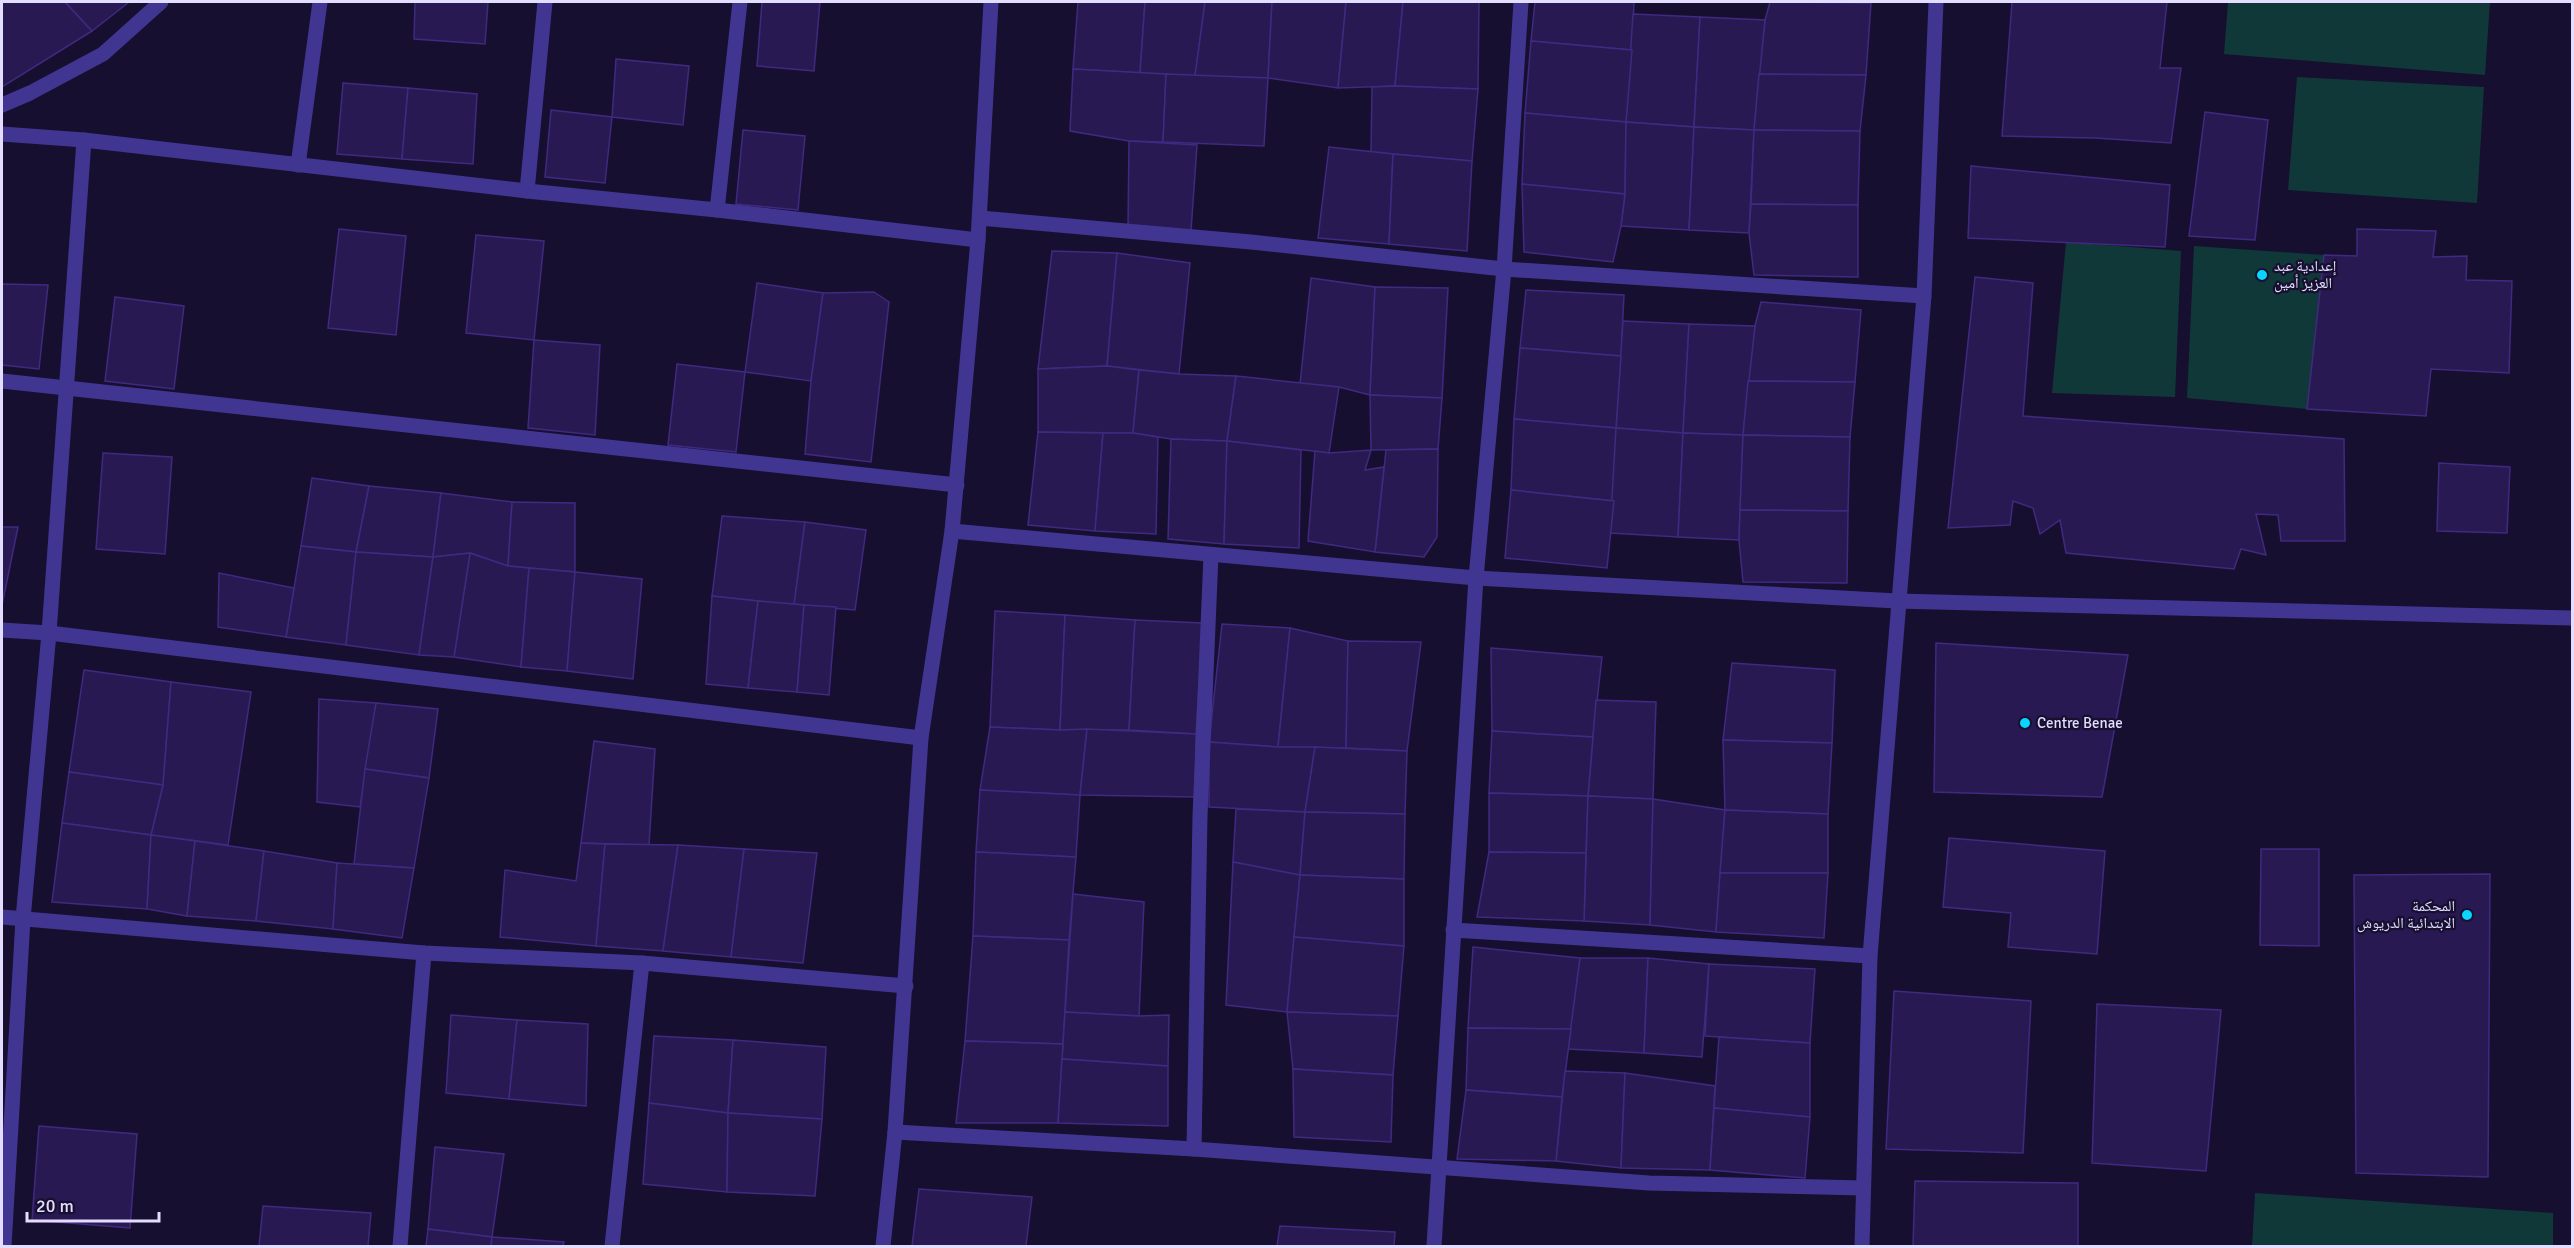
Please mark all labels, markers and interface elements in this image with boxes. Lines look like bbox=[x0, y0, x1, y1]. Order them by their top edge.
place label: إعدادية عبد العزيز أمين bbox=[2274, 257, 2337, 293]
marker: إعدادية عبد العزيز أمين bbox=[2255, 268, 2269, 282]
place label: Centre Benae bbox=[2037, 714, 2123, 732]
marker: Centre Benae bbox=[2018, 716, 2032, 730]
place label: المحكمة الابتدائية الدريوش bbox=[2357, 897, 2455, 933]
marker: المحكمة الابتدائية الدريوش bbox=[2460, 908, 2474, 922]
scale bar bbox=[27, 1185, 159, 1223]
text: 20 m bbox=[36, 1195, 74, 1217]

